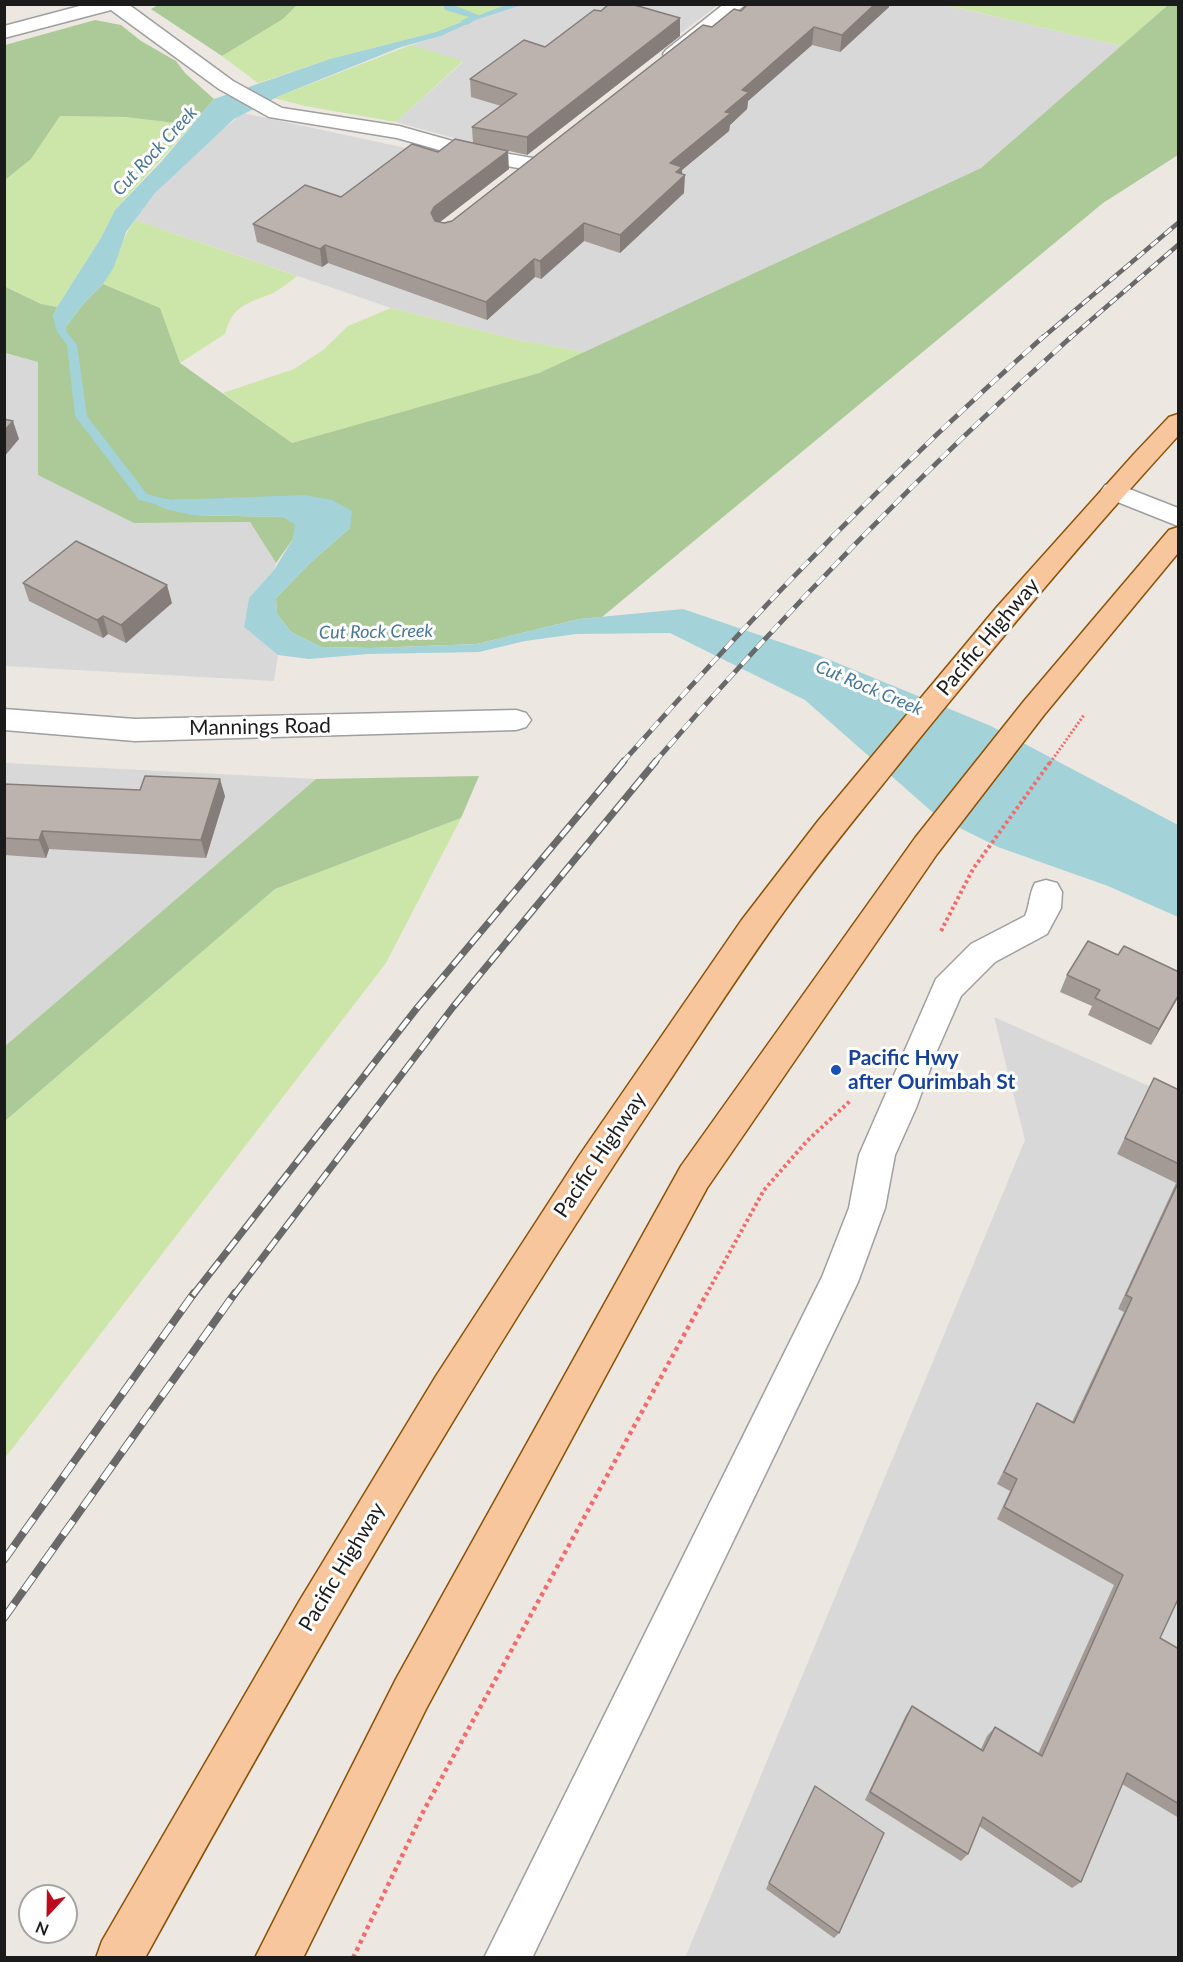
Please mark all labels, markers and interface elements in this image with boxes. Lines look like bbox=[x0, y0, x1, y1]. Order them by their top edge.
water label: Cut Rock Creek bbox=[108, 102, 202, 200]
street label: Pacific Highway bbox=[931, 573, 1045, 701]
water label: Cut Rock Creek bbox=[319, 620, 433, 644]
water label: Cut Rock Creek bbox=[812, 656, 926, 720]
street label: Mannings Road bbox=[189, 713, 331, 741]
place label: Pacific Hwy after Ourimbah St bbox=[848, 1045, 1015, 1095]
marker: Pacific Hwy after Ourimbah St bbox=[829, 1063, 843, 1077]
street label: Pacific Highway bbox=[549, 1087, 651, 1223]
street label: Pacific Highway bbox=[294, 1498, 390, 1636]
north arrow bbox=[18, 1884, 78, 1944]
text: N bbox=[33, 1918, 51, 1940]

